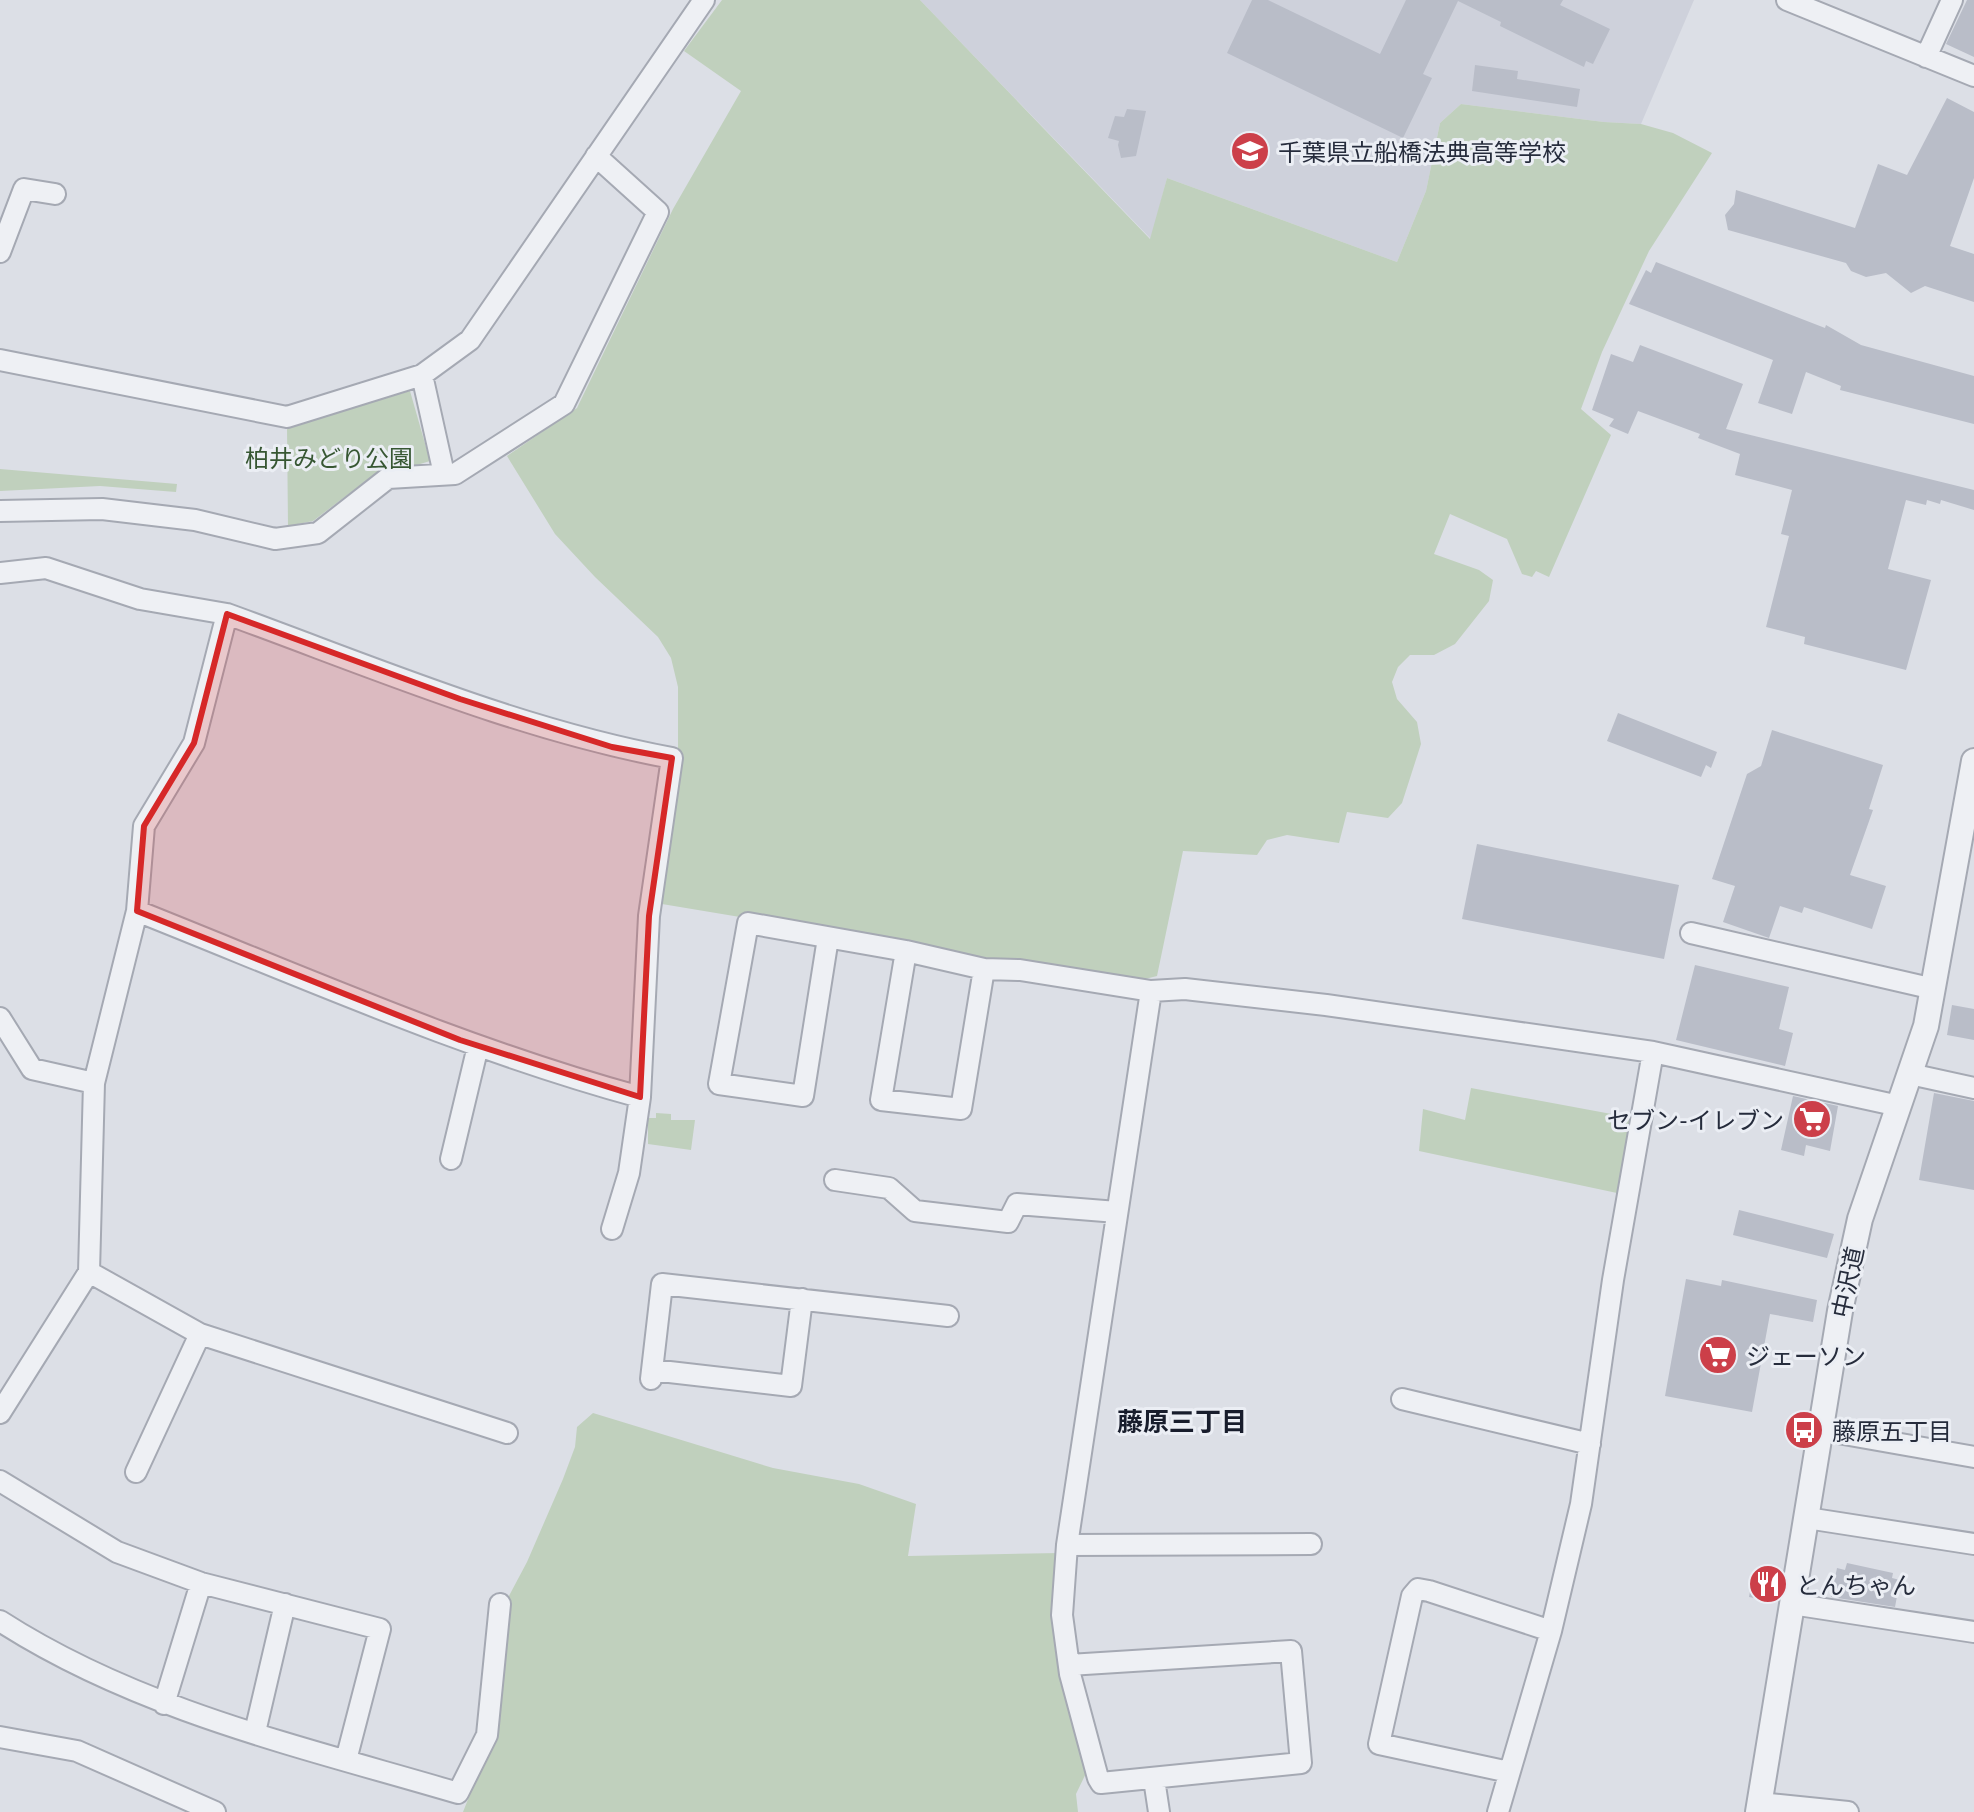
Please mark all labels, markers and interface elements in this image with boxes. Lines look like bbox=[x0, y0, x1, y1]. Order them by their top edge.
school or university icon: 千葉県立船橋法典高等学校 bbox=[1229, 130, 1271, 172]
place label: 千葉県立船橋法典高等学校 bbox=[1278, 137, 1566, 166]
park label: 柏井みどり公園 bbox=[245, 443, 413, 472]
supermarket icon: セブン-イレブン bbox=[1791, 1098, 1833, 1140]
place label: セブン-イレブン bbox=[1607, 1105, 1784, 1134]
street label: 中沢道 bbox=[1825, 1244, 1869, 1320]
supermarket icon: ジェーソン bbox=[1697, 1334, 1739, 1376]
place label: ジェーソン bbox=[1746, 1341, 1866, 1370]
district label: 藤原三丁目 bbox=[1117, 1405, 1247, 1437]
bus stop icon: 藤原五丁目 bbox=[1783, 1409, 1825, 1451]
place label: 藤原五丁目 bbox=[1832, 1416, 1952, 1445]
restaurant icon: とんちゃん bbox=[1747, 1563, 1789, 1605]
place label: とんちゃん bbox=[1796, 1570, 1916, 1599]

